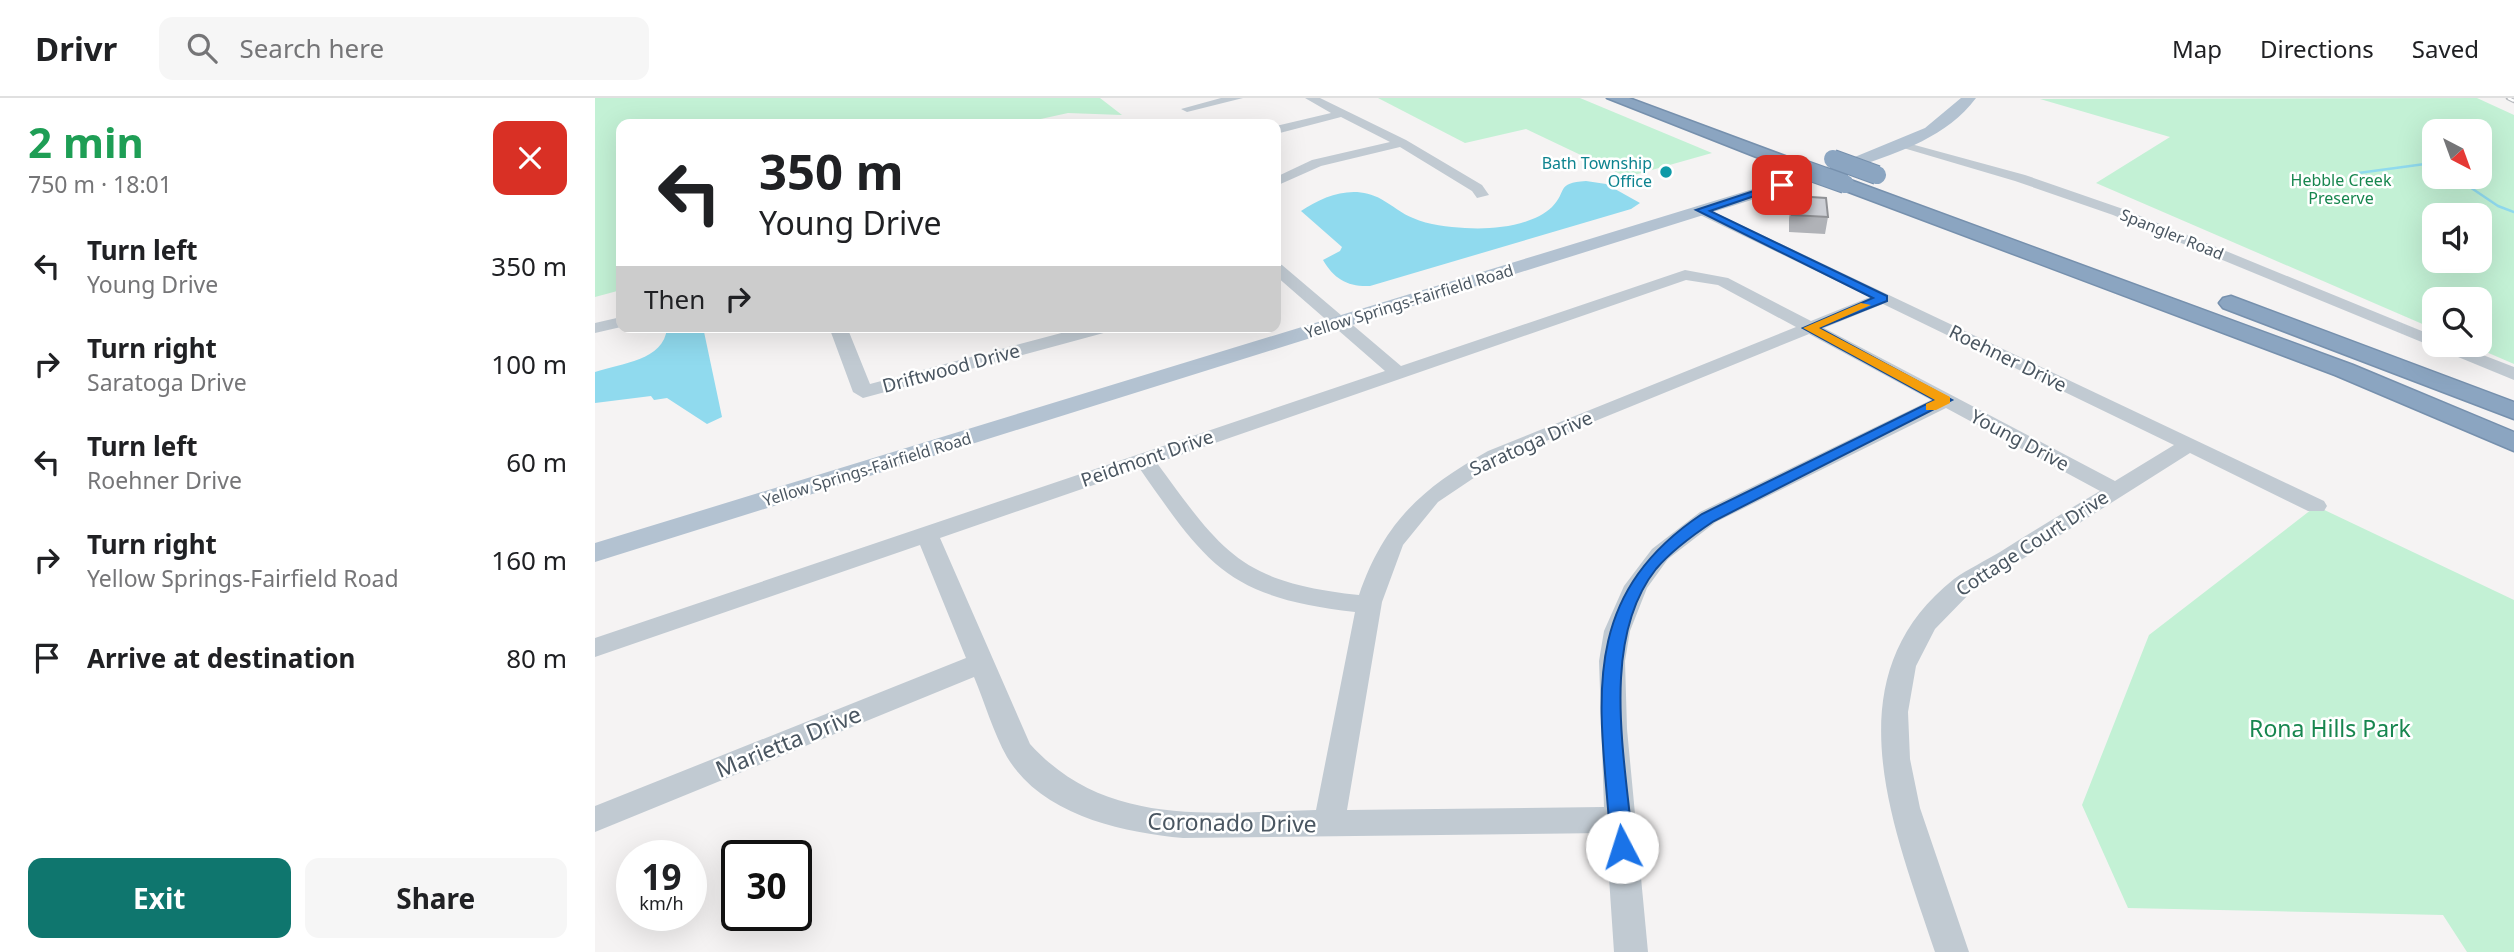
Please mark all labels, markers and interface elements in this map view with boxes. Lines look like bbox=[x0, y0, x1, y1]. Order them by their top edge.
search box bbox=[159, 17, 649, 80]
text: Drivr bbox=[35, 26, 117, 71]
icon: search bbox=[183, 29, 221, 67]
text: Search here bbox=[239, 30, 384, 66]
text: Map bbox=[2172, 32, 2222, 65]
text: Directions bbox=[2260, 32, 2374, 65]
text: Saved bbox=[2412, 32, 2479, 65]
text: 2 min bbox=[28, 113, 144, 170]
north arrow bbox=[2422, 119, 2492, 189]
map controls bbox=[2422, 119, 2492, 357]
button: close bbox=[493, 121, 567, 195]
text: 350 m bbox=[759, 138, 904, 204]
icon: left bbox=[644, 147, 735, 238]
place label: Bath Township Office bbox=[1542, 152, 1652, 192]
pin bbox=[1752, 155, 1812, 215]
marker: Bath Township Office bbox=[1658, 164, 1674, 180]
icon: arrive bbox=[1763, 166, 1801, 204]
text: 750 m · 18:01 bbox=[28, 168, 172, 200]
park label: Hebble Creek Preserve bbox=[2291, 169, 2392, 209]
text: Young Drive bbox=[759, 201, 942, 244]
street label: Spangler Road bbox=[2117, 203, 2227, 265]
button: sound bbox=[2422, 203, 2492, 273]
text: Turn left bbox=[87, 232, 198, 268]
icon: left bbox=[28, 247, 66, 285]
text: 350 m bbox=[491, 248, 567, 284]
street label: Yellow Springs-Fairfield Road bbox=[1302, 259, 1516, 343]
text: Young Drive bbox=[87, 268, 218, 300]
icon: right bbox=[719, 280, 757, 318]
text: Then bbox=[644, 281, 705, 317]
button: search bbox=[2422, 287, 2492, 357]
street label: Roehner Drive bbox=[1945, 318, 2071, 398]
text: Turn right bbox=[87, 330, 217, 366]
street label: Driftwood Drive bbox=[879, 337, 1023, 399]
icon: right bbox=[28, 345, 66, 383]
text: 100 m bbox=[491, 346, 567, 382]
text: Saratoga Drive bbox=[87, 366, 247, 398]
street label: Young Drive bbox=[1966, 403, 2074, 477]
street label: Saratoga Drive bbox=[1465, 404, 1597, 482]
street label: Peidmont Drive bbox=[1077, 423, 1217, 493]
street label: Yellow Springs-Fairfield Road bbox=[760, 427, 974, 511]
text: Turn left bbox=[87, 428, 198, 464]
icon: left bbox=[28, 443, 66, 481]
text: 60 m bbox=[506, 444, 567, 480]
text: Roehner Drive bbox=[87, 464, 242, 496]
street label: Cottage Court Drive bbox=[1951, 484, 2113, 602]
text: Turn right bbox=[87, 526, 217, 562]
icon: right bbox=[28, 541, 66, 579]
text: 160 m bbox=[491, 542, 567, 578]
text: Yellow Springs-Fairfield Road bbox=[87, 562, 399, 594]
icon: arrive bbox=[28, 639, 66, 677]
text: Arrive at destination bbox=[87, 640, 356, 676]
text: 80 m bbox=[506, 640, 567, 676]
street label: Marietta Drive bbox=[710, 697, 866, 785]
park label: Rona Hills Park bbox=[2249, 712, 2412, 744]
street label: Coronado Drive bbox=[1147, 805, 1317, 839]
position arrow bbox=[1585, 810, 1659, 884]
speed limit sign: 30 bbox=[721, 840, 812, 931]
text: 19 bbox=[641, 853, 682, 900]
button: Exit bbox=[28, 858, 291, 938]
button: Share bbox=[305, 858, 567, 938]
text: km/h bbox=[639, 891, 684, 915]

